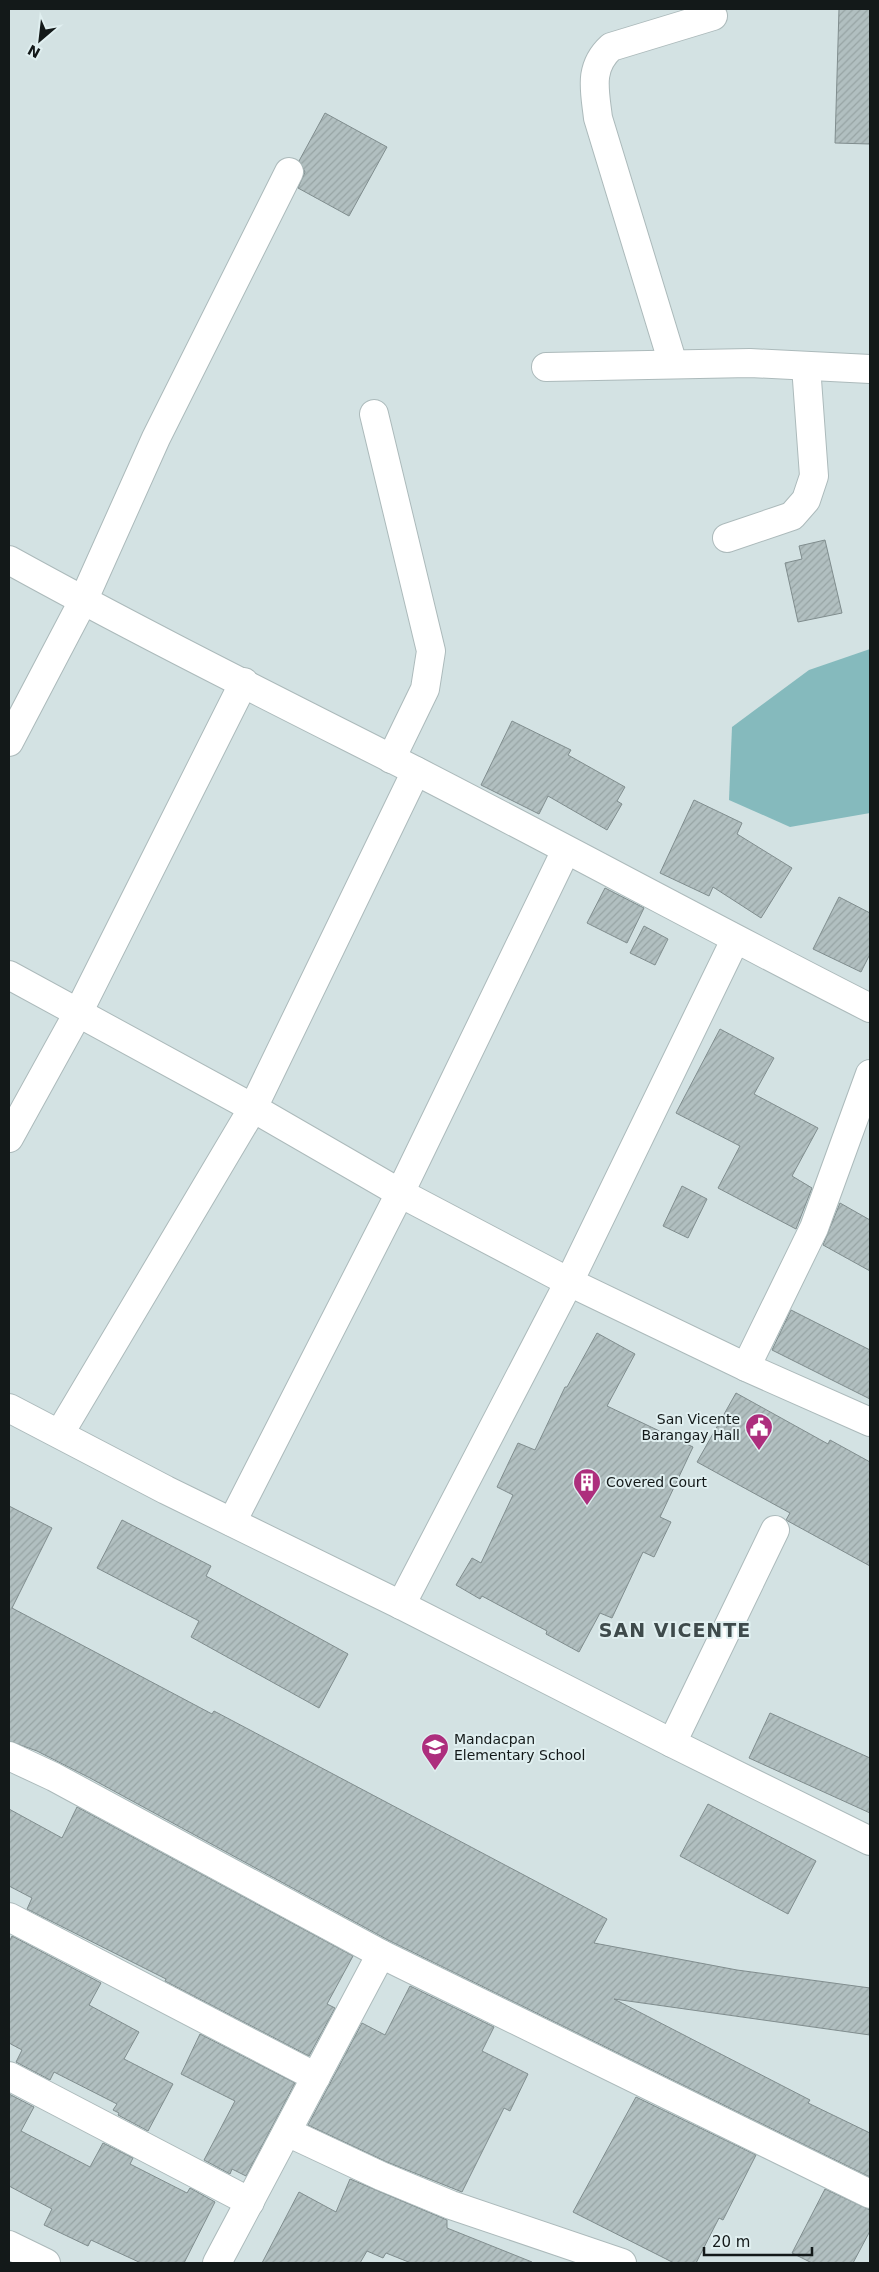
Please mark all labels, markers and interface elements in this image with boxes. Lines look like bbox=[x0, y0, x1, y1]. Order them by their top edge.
north arrow bbox=[15, 15, 65, 65]
text: N bbox=[25, 42, 43, 61]
place label: San Vicente Barangay Hall bbox=[642, 1411, 740, 1443]
public building icon: San Vicente Barangay Hall bbox=[744, 1412, 774, 1451]
building icon: Covered Court bbox=[572, 1467, 602, 1506]
place label: Covered Court bbox=[606, 1474, 708, 1490]
district label: SAN VICENTE bbox=[599, 1619, 751, 1641]
place label: Mandacpan Elementary School bbox=[454, 1731, 586, 1763]
school or university icon: Mandacpan Elementary School bbox=[420, 1732, 450, 1771]
scale bar bbox=[704, 2224, 812, 2256]
text: 20 m bbox=[712, 2233, 750, 2251]

